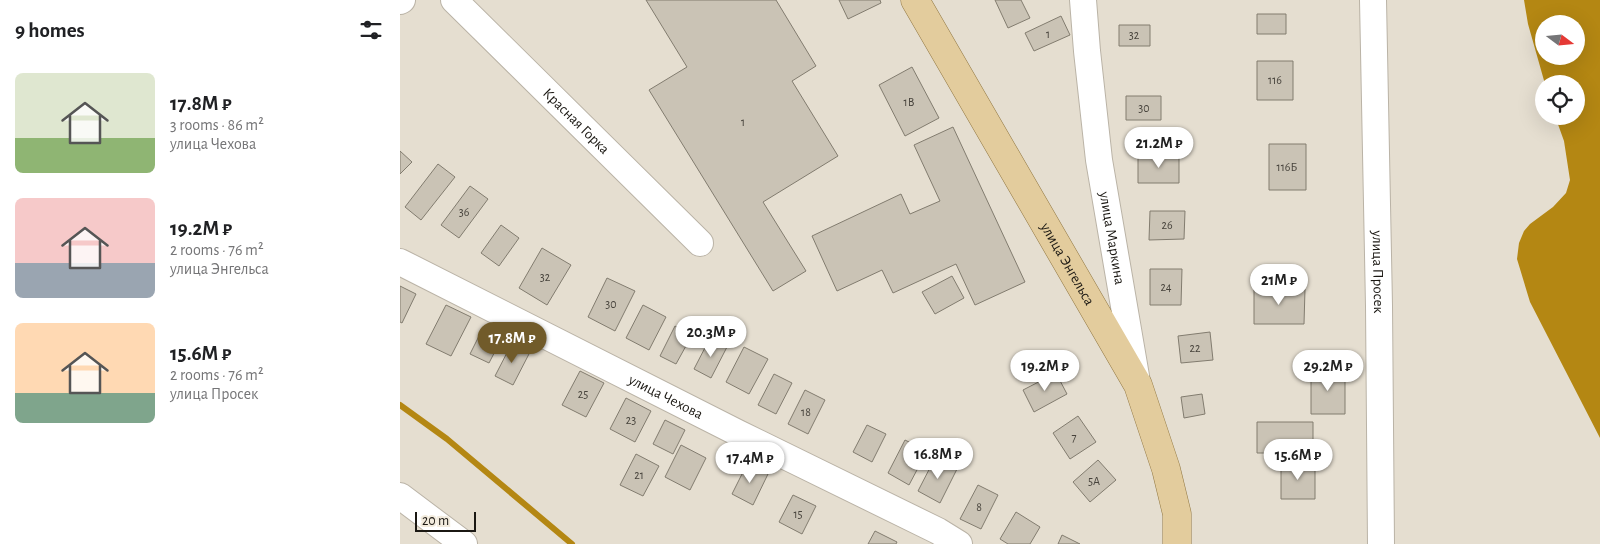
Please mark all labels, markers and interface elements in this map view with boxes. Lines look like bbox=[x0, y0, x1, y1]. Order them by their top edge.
north arrow bbox=[1535, 15, 1585, 65]
map controls bbox=[1535, 15, 1585, 125]
icon: filters bbox=[357, 16, 385, 44]
text: 9 homes bbox=[15, 20, 85, 41]
house number: 1 bbox=[1046, 28, 1050, 40]
house number: 32 bbox=[1129, 29, 1140, 41]
house number: 116 bbox=[1268, 74, 1282, 86]
button: locate bbox=[1535, 75, 1585, 125]
street label: Красная Горка bbox=[540, 85, 612, 157]
icon: home bbox=[55, 93, 115, 153]
text: 17.8M ₽ bbox=[170, 93, 232, 114]
house number: 1В bbox=[904, 96, 915, 108]
house number: 30 bbox=[1138, 102, 1150, 114]
house number: 1 bbox=[741, 116, 745, 128]
text: 3 rooms · 86 m² bbox=[170, 117, 264, 133]
pin: 21.2M ₽ bbox=[1113, 126, 1205, 169]
text: 21.2M ₽ bbox=[1135, 135, 1183, 151]
text: улица Чехова bbox=[170, 136, 256, 152]
house number: 116Б bbox=[1277, 161, 1298, 173]
street label: улица Маркина bbox=[1097, 189, 1128, 286]
house number: 36 bbox=[459, 206, 470, 218]
icon: home bbox=[55, 218, 115, 278]
text: 19.2M ₽ bbox=[170, 218, 232, 239]
street label: улица Энгельса bbox=[1038, 219, 1098, 308]
house number: 26 bbox=[1161, 219, 1173, 231]
street label: улица Просек bbox=[1370, 229, 1387, 314]
text: 2 rooms · 76 m² bbox=[170, 242, 264, 258]
text: улица Энгельса bbox=[170, 261, 269, 277]
pin: 21M ₽ bbox=[1244, 264, 1314, 306]
house number: 32 bbox=[540, 271, 551, 283]
text: 21M ₽ bbox=[1261, 272, 1297, 288]
house number: 24 bbox=[1160, 281, 1172, 293]
house number: 30 bbox=[605, 298, 617, 310]
pin: 20.3M ₽ bbox=[665, 316, 757, 358]
pin: 17.8M ₽ bbox=[466, 322, 558, 364]
text: 20.3M ₽ bbox=[686, 324, 736, 340]
text: 17.8M ₽ bbox=[489, 330, 535, 346]
house number: 22 bbox=[1190, 342, 1201, 354]
icon: home bbox=[55, 343, 115, 403]
text: 15.6M ₽ bbox=[170, 343, 231, 364]
pin: 19.2M ₽ bbox=[999, 350, 1091, 392]
pin: 29.2M ₽ bbox=[1282, 350, 1374, 392]
text: 19.2M ₽ bbox=[1021, 358, 1069, 374]
text: 29.2M ₽ bbox=[1303, 358, 1353, 374]
text: 2 rooms · 76 m² bbox=[170, 367, 264, 383]
street label: улица Чехова bbox=[625, 371, 706, 422]
text: улица Просек bbox=[170, 386, 258, 402]
house number: 25 bbox=[578, 388, 588, 400]
house number: 18 bbox=[801, 406, 811, 418]
house number: 23 bbox=[626, 414, 636, 426]
house number: 7 bbox=[1071, 431, 1077, 443]
pin: 16.8M ₽ bbox=[892, 438, 984, 480]
pin: 15.6M ₽ bbox=[1252, 438, 1344, 481]
pin: 17.4M ₽ bbox=[704, 442, 796, 484]
text: 16.8M ₽ bbox=[914, 446, 962, 462]
text: 15.6M ₽ bbox=[1275, 447, 1321, 463]
text: 17.4M ₽ bbox=[726, 450, 774, 466]
house number: 21 bbox=[634, 469, 644, 481]
house number: 5А bbox=[1088, 475, 1100, 487]
house number: 8 bbox=[976, 501, 982, 513]
house number: 15 bbox=[793, 508, 803, 520]
scale bar bbox=[415, 509, 476, 532]
text: 20 m bbox=[422, 514, 449, 528]

